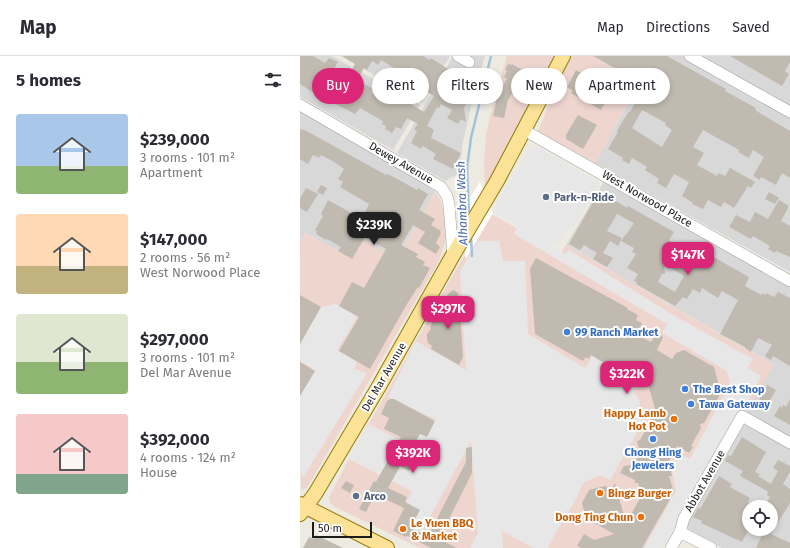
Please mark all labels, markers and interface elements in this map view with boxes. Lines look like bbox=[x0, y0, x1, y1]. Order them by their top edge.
text: Map bbox=[20, 16, 57, 39]
text: Map bbox=[597, 19, 624, 36]
text: Directions bbox=[646, 19, 710, 36]
text: Saved bbox=[732, 19, 770, 36]
chip: Buy bbox=[312, 68, 364, 104]
chip: Rent bbox=[372, 68, 429, 104]
chip: Filters bbox=[437, 68, 503, 104]
chip: New bbox=[511, 68, 567, 104]
chip: Apartment bbox=[575, 68, 670, 104]
icon: filters bbox=[262, 69, 284, 91]
text: 5 homes bbox=[16, 70, 81, 91]
text: $239,000 bbox=[140, 129, 210, 150]
icon: home bbox=[48, 130, 96, 178]
street label: Dewey Avenue bbox=[367, 139, 435, 187]
text: 3 rooms · 101 m² bbox=[140, 150, 235, 165]
water label: Alhambra Wash bbox=[454, 161, 471, 246]
text: Apartment bbox=[140, 165, 202, 180]
street label: West Norwood Place bbox=[600, 168, 694, 230]
place label: Park-n-Ride bbox=[554, 191, 614, 204]
marker: Park-n-Ride bbox=[541, 192, 551, 202]
pin: $239K bbox=[346, 212, 402, 246]
text: $239K bbox=[356, 217, 392, 232]
text: $147,000 bbox=[140, 229, 207, 250]
icon: home bbox=[48, 230, 96, 278]
pin: $147K bbox=[660, 242, 716, 276]
text: $147K bbox=[671, 247, 705, 262]
text: 2 rooms · 56 m² bbox=[140, 250, 230, 265]
text: West Norwood Place bbox=[140, 265, 260, 280]
pin: $297K bbox=[420, 296, 476, 330]
text: $297K bbox=[430, 301, 466, 316]
place label: 99 Ranch Market bbox=[575, 326, 659, 339]
marker: 99 Ranch Market bbox=[562, 327, 572, 337]
text: $297,000 bbox=[140, 329, 209, 350]
icon: home bbox=[48, 330, 96, 378]
street label: Del Mar Avenue bbox=[359, 340, 409, 414]
text: 3 rooms · 101 m² bbox=[140, 350, 235, 365]
pin: $322K bbox=[599, 361, 655, 395]
text: Del Mar Avenue bbox=[140, 365, 232, 380]
text: $322K bbox=[609, 366, 645, 381]
place label: The Best Shop bbox=[693, 383, 765, 396]
marker: The Best Shop bbox=[680, 384, 690, 394]
place label: Tawa Gateway bbox=[699, 398, 770, 411]
marker: Tawa Gateway bbox=[686, 399, 696, 409]
place label: Happy Lamb Hot Pot bbox=[604, 407, 667, 433]
marker: Happy Lamb Hot Pot bbox=[669, 414, 679, 424]
text: $392,000 bbox=[140, 429, 210, 450]
icon: home bbox=[48, 430, 96, 478]
marker: Chong Hing Jewelers bbox=[648, 434, 658, 444]
pin: $392K bbox=[385, 440, 441, 474]
text: $392K bbox=[395, 445, 431, 460]
place label: Chong Hing Jewelers bbox=[625, 446, 682, 472]
street label: Abbot Avenue bbox=[682, 448, 728, 514]
text: 4 rooms · 124 m² bbox=[140, 450, 236, 465]
text: House bbox=[140, 465, 177, 480]
place label: Bingz Burger bbox=[608, 487, 672, 500]
marker: Bingz Burger bbox=[595, 488, 605, 498]
place label: Arco bbox=[363, 490, 387, 503]
marker: Arco bbox=[351, 491, 361, 501]
map controls bbox=[742, 500, 778, 536]
button: locate bbox=[742, 500, 778, 536]
place label: Dong Ting Chun bbox=[555, 511, 633, 524]
marker: Dong Ting Chun bbox=[636, 512, 646, 522]
place label: Le Yuen BBQ & Market bbox=[411, 517, 474, 543]
scale bar bbox=[312, 520, 372, 539]
text: 50 m bbox=[318, 522, 342, 535]
marker: Le Yuen BBQ & Market bbox=[398, 524, 408, 534]

